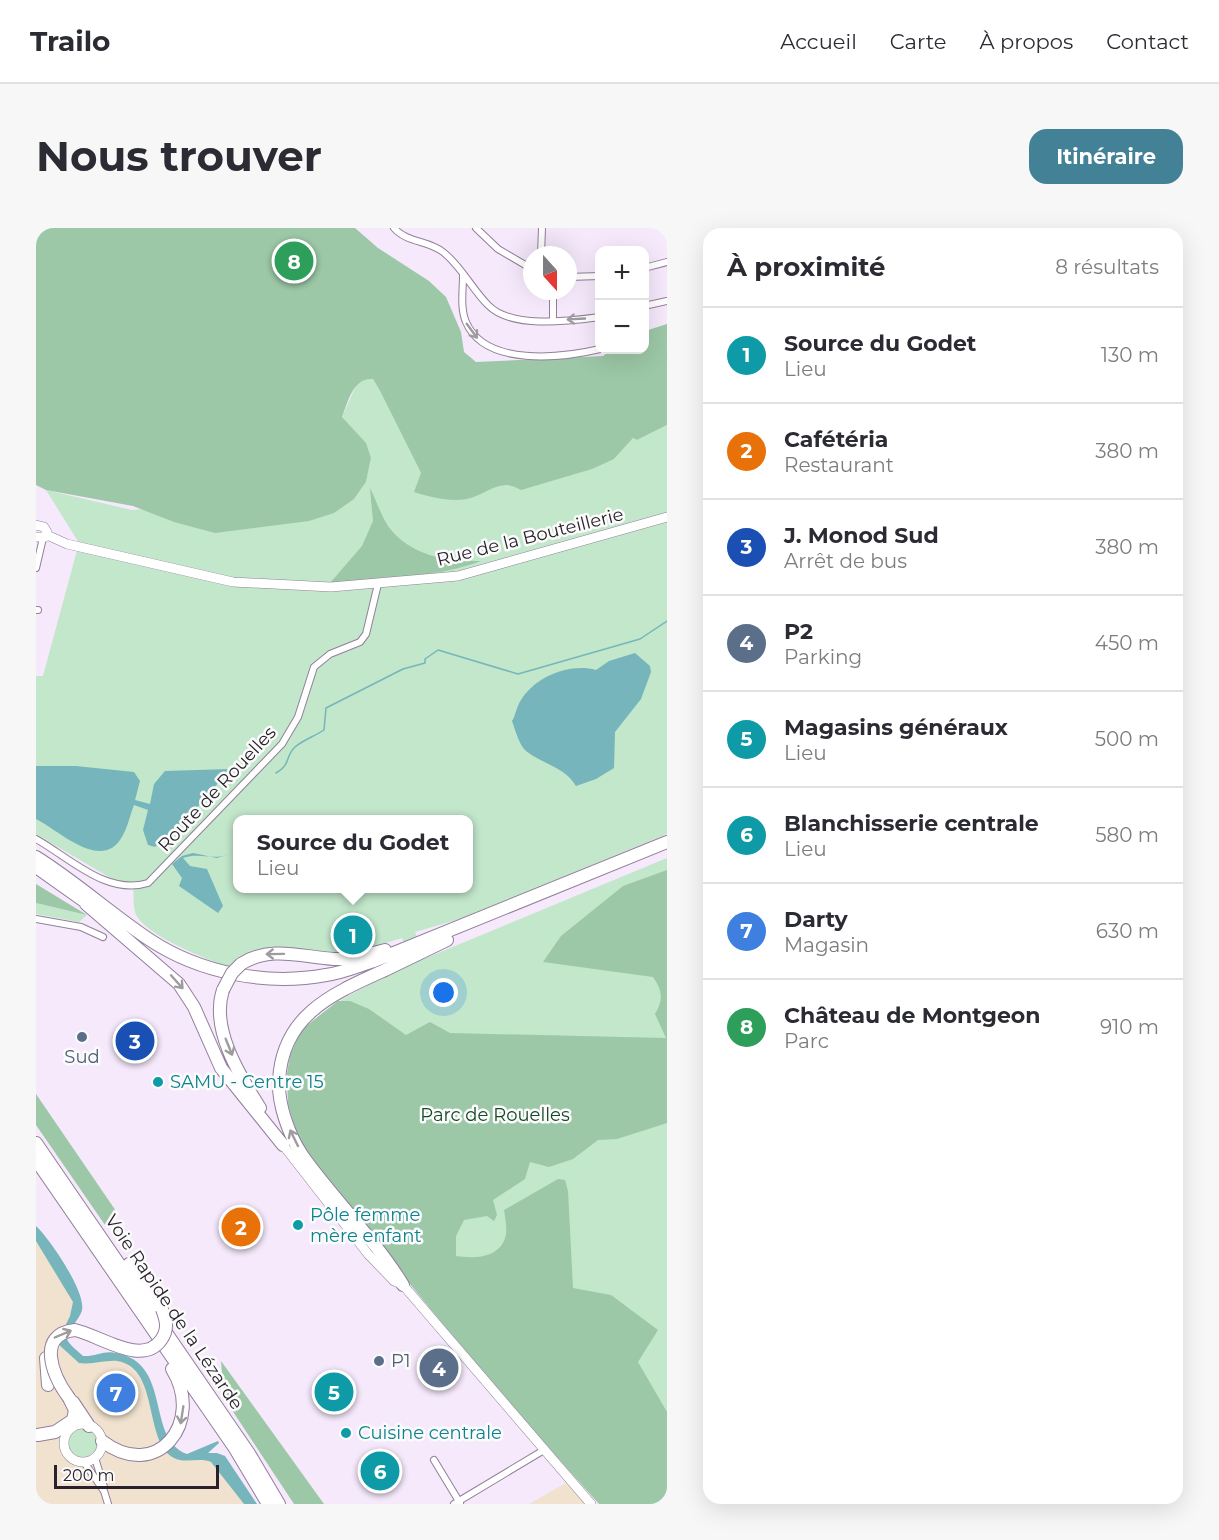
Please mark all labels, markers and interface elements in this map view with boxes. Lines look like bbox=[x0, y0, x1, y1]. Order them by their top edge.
text: Trailo bbox=[30, 24, 110, 58]
text: Accueil bbox=[780, 29, 857, 54]
text: Carte bbox=[890, 29, 946, 54]
text: À propos bbox=[979, 29, 1073, 54]
text: Contact bbox=[1106, 29, 1189, 54]
button: Itinéraire bbox=[1029, 129, 1183, 184]
text: Nous trouver bbox=[36, 130, 322, 182]
pin: 8 bbox=[274, 238, 314, 284]
north arrow bbox=[523, 246, 577, 300]
map controls bbox=[595, 246, 649, 354]
button: + bbox=[595, 246, 649, 300]
text: À proximité bbox=[727, 251, 886, 283]
text: 8 résultats bbox=[1055, 255, 1159, 279]
button: − bbox=[595, 300, 649, 354]
one-way arrow bbox=[567, 314, 587, 325]
one-way arrow bbox=[466, 323, 479, 339]
text: Source du Godet bbox=[784, 330, 976, 357]
text: 1 bbox=[743, 343, 750, 367]
text: 130 m bbox=[1101, 343, 1159, 367]
text: Lieu bbox=[784, 357, 827, 381]
text: Cafétéria bbox=[784, 426, 888, 453]
text: 2 bbox=[741, 439, 752, 463]
text: 380 m bbox=[1095, 439, 1159, 463]
text: Restaurant bbox=[784, 453, 894, 477]
street label: Rue de la Bouteillerie bbox=[434, 503, 626, 571]
text: J. Monod Sud bbox=[784, 522, 939, 549]
text: 3 bbox=[741, 535, 752, 559]
text: 380 m bbox=[1095, 535, 1159, 559]
text: Arrêt de bus bbox=[784, 549, 907, 573]
text: P2 bbox=[784, 618, 813, 645]
text: 4 bbox=[740, 631, 753, 655]
text: 450 m bbox=[1095, 631, 1159, 655]
text: Parking bbox=[784, 645, 862, 669]
text: Magasins généraux bbox=[784, 714, 1008, 741]
street label: Route de Rouelles bbox=[153, 722, 281, 856]
text: 5 bbox=[741, 727, 752, 751]
text: 500 m bbox=[1095, 727, 1159, 751]
text: Lieu bbox=[784, 741, 827, 765]
text: Blanchisserie centrale bbox=[784, 810, 1039, 837]
popup bbox=[233, 815, 473, 893]
text: 6 bbox=[740, 823, 753, 847]
text: 580 m bbox=[1095, 823, 1159, 847]
text: Source du Godet bbox=[257, 829, 449, 856]
text: Lieu bbox=[784, 837, 827, 861]
text: Lieu bbox=[257, 856, 299, 880]
text: Darty bbox=[784, 906, 848, 933]
pin: 1 bbox=[334, 912, 372, 958]
text: 7 bbox=[740, 919, 753, 943]
text: 630 m bbox=[1096, 919, 1159, 943]
text: Magasin bbox=[784, 933, 869, 957]
one-way arrow bbox=[265, 948, 285, 960]
one-way arrow bbox=[170, 975, 184, 990]
your location bbox=[429, 978, 458, 1007]
text: Château de Montgeon bbox=[784, 1002, 1040, 1029]
text: 8 bbox=[740, 1015, 753, 1039]
text: 910 m bbox=[1100, 1015, 1159, 1039]
pin: 3 bbox=[116, 1018, 154, 1064]
text: Parc bbox=[784, 1029, 829, 1053]
marker: Sud bbox=[75, 1030, 89, 1044]
one-way arrow bbox=[224, 1037, 235, 1055]
place label: Sud bbox=[64, 1046, 100, 1068]
place label: SAMU - Centre 15 bbox=[170, 1071, 324, 1093]
marker: SAMU - Centre 15 bbox=[151, 1075, 165, 1089]
park label: Parc de Rouelles bbox=[420, 1104, 570, 1126]
one-way arrow bbox=[287, 1129, 299, 1147]
pin: 2 bbox=[222, 1204, 260, 1250]
place label: Pôle femme mère enfant bbox=[310, 1204, 422, 1247]
street label: Voie Rapide de la Lézarde bbox=[100, 1210, 248, 1414]
marker: Pôle femme mère enfant bbox=[291, 1218, 305, 1232]
one-way arrow bbox=[54, 1328, 72, 1339]
pin: 4 bbox=[420, 1346, 458, 1390]
place label: P1 bbox=[391, 1350, 410, 1372]
marker: P1 bbox=[372, 1354, 386, 1368]
pin: 7 bbox=[96, 1370, 136, 1416]
pin: 5 bbox=[314, 1370, 354, 1414]
one-way arrow bbox=[176, 1405, 187, 1424]
place label: Cuisine centrale bbox=[358, 1422, 502, 1444]
marker: Cuisine centrale bbox=[339, 1426, 353, 1440]
pin: 6 bbox=[360, 1448, 400, 1494]
scale bar bbox=[54, 1462, 219, 1490]
text: 200 m bbox=[63, 1466, 114, 1485]

